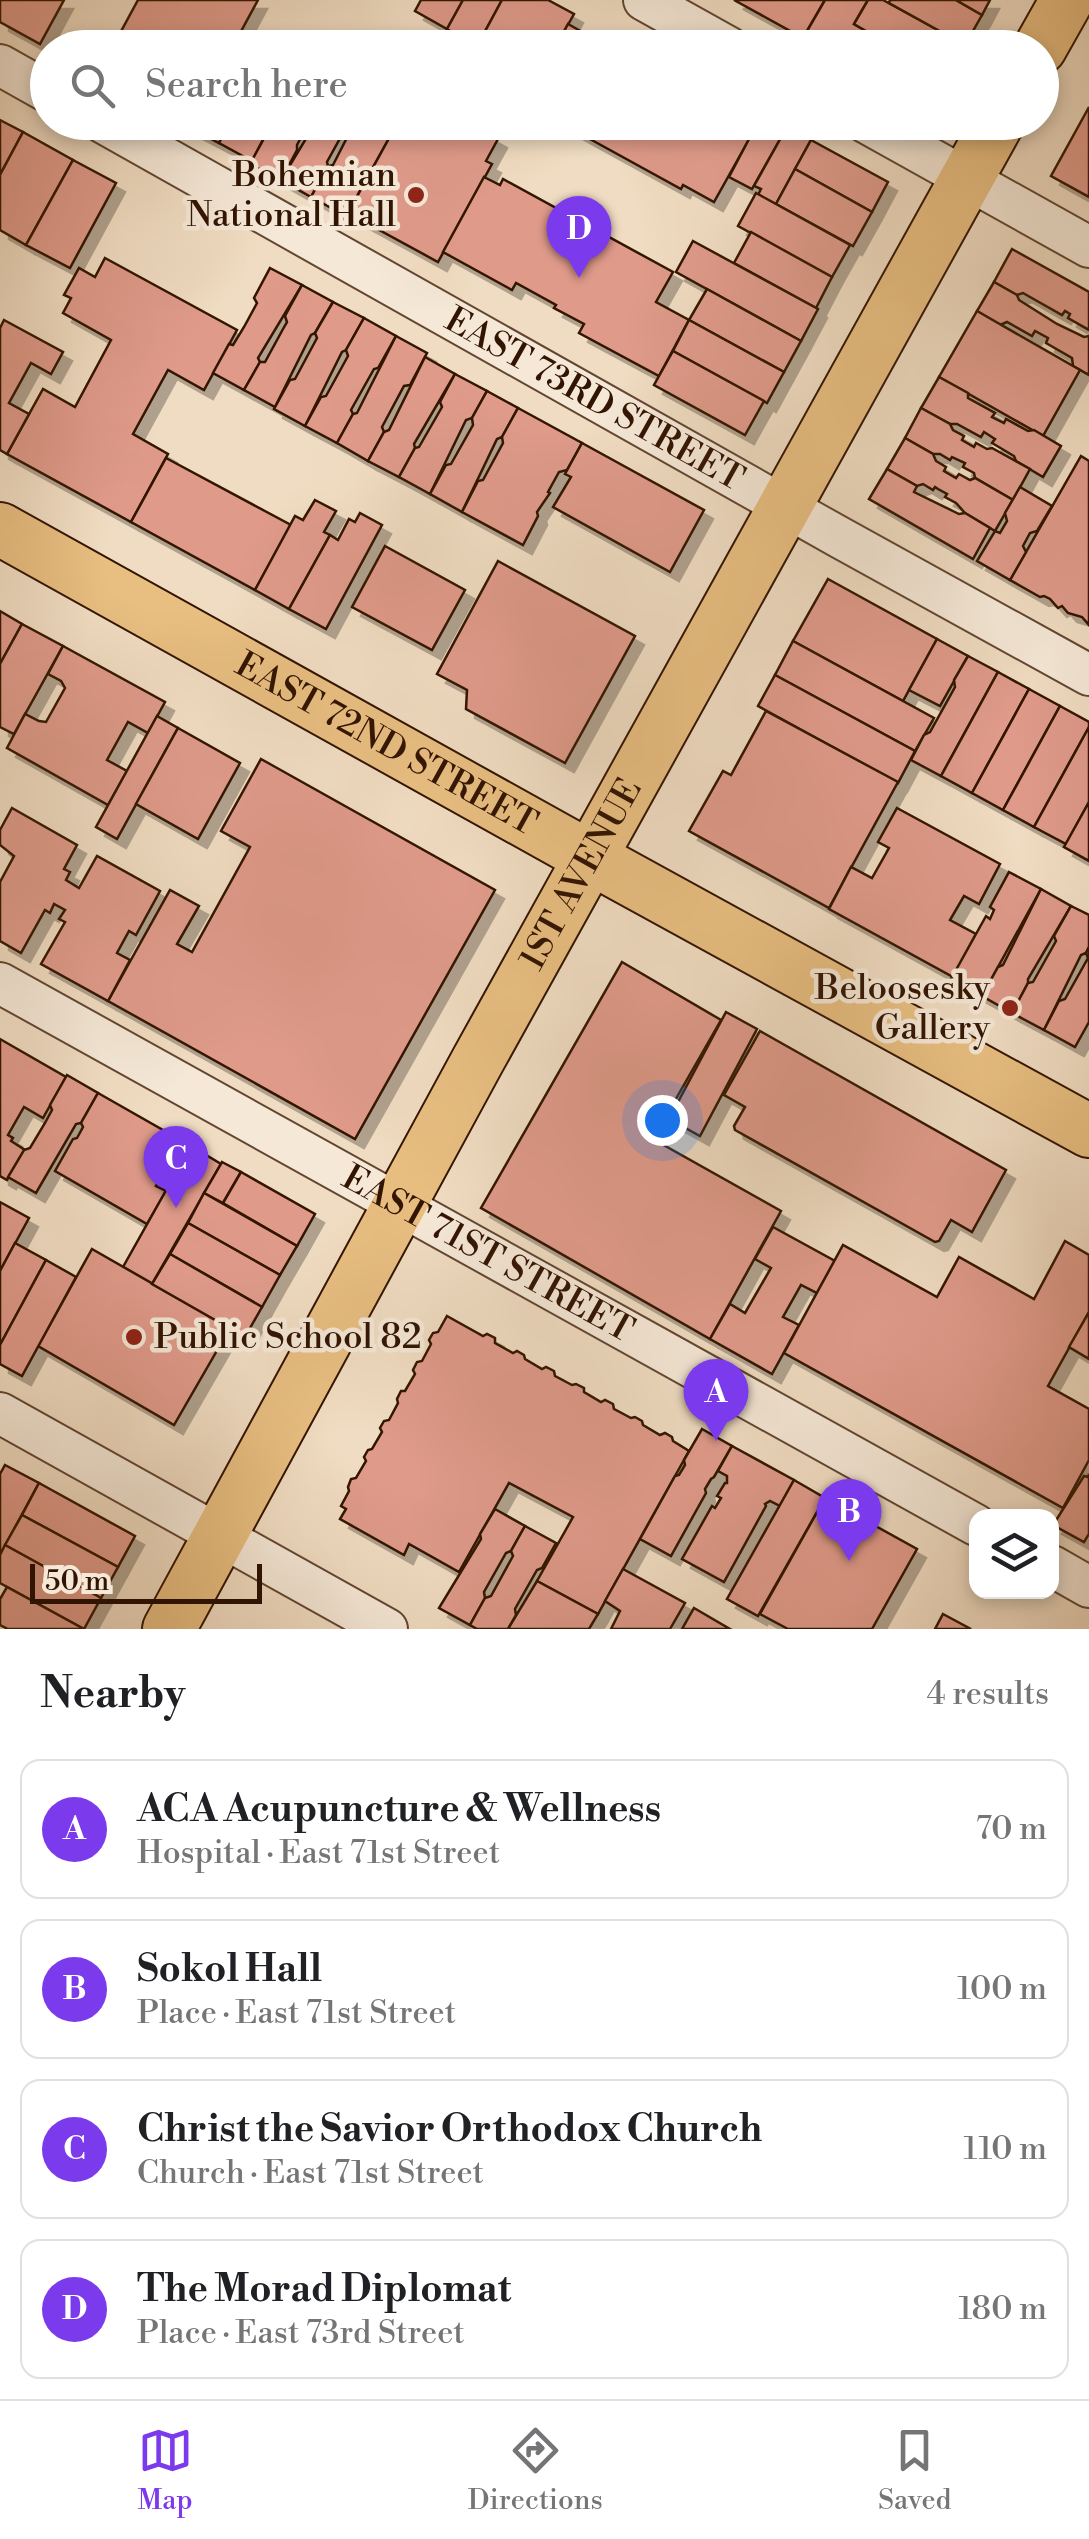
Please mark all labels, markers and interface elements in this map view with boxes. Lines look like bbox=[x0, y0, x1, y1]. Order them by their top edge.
search box bbox=[30, 30, 1059, 140]
icon: search bbox=[65, 58, 120, 113]
text: Search here bbox=[145, 62, 348, 109]
place label: Bohemian National Hall bbox=[187, 154, 396, 237]
marker: Bohemian National Hall bbox=[405, 184, 427, 206]
pin: D bbox=[546, 196, 612, 278]
street label: EAST 73RD STREET bbox=[437, 298, 751, 500]
street label: EAST 72ND STREET bbox=[228, 643, 545, 845]
street label: 1ST AVENUE bbox=[511, 771, 651, 977]
place label: Beloosesky Gallery bbox=[814, 967, 991, 1050]
marker: Beloosesky Gallery bbox=[999, 997, 1021, 1019]
your location bbox=[637, 1095, 688, 1146]
pin: C bbox=[144, 1126, 208, 1208]
street label: EAST 71ST STREET bbox=[335, 1156, 641, 1352]
place label: Public School 82 bbox=[154, 1316, 422, 1359]
marker: Public School 82 bbox=[123, 1326, 145, 1348]
pin: A bbox=[684, 1358, 748, 1441]
pin: B bbox=[816, 1478, 882, 1561]
map controls bbox=[969, 1509, 1059, 1599]
button: layers bbox=[969, 1509, 1059, 1599]
scale bar bbox=[30, 1559, 262, 1604]
text: 50 m bbox=[45, 1564, 109, 1599]
text: Nearby bbox=[40, 1668, 185, 1721]
text: 4 results bbox=[927, 1674, 1049, 1714]
text: ACA Acupuncture & Wellness bbox=[137, 1786, 661, 1833]
text: A bbox=[63, 1809, 86, 1849]
text: 70 m bbox=[976, 1809, 1047, 1849]
text: Hospital · East 71st Street bbox=[137, 1833, 500, 1873]
text: Sokol Hall bbox=[137, 1946, 322, 1993]
text: B bbox=[62, 1969, 87, 2009]
text: 100 m bbox=[957, 1969, 1047, 2009]
text: Place · East 71st Street bbox=[137, 1993, 456, 2033]
text: Christ the Savior Orthodox Church bbox=[137, 2106, 762, 2153]
text: C bbox=[63, 2129, 86, 2169]
text: 110 m bbox=[964, 2129, 1047, 2169]
text: Church · East 71st Street bbox=[137, 2153, 484, 2193]
text: The Morad Diplomat bbox=[137, 2266, 511, 2313]
text: D bbox=[62, 2289, 87, 2329]
text: 180 m bbox=[958, 2289, 1047, 2329]
text: Place · East 73rd Street bbox=[137, 2313, 465, 2353]
tab: Map bbox=[138, 2423, 193, 2518]
tab: Directions bbox=[468, 2423, 603, 2518]
tab: Saved bbox=[878, 2423, 951, 2518]

